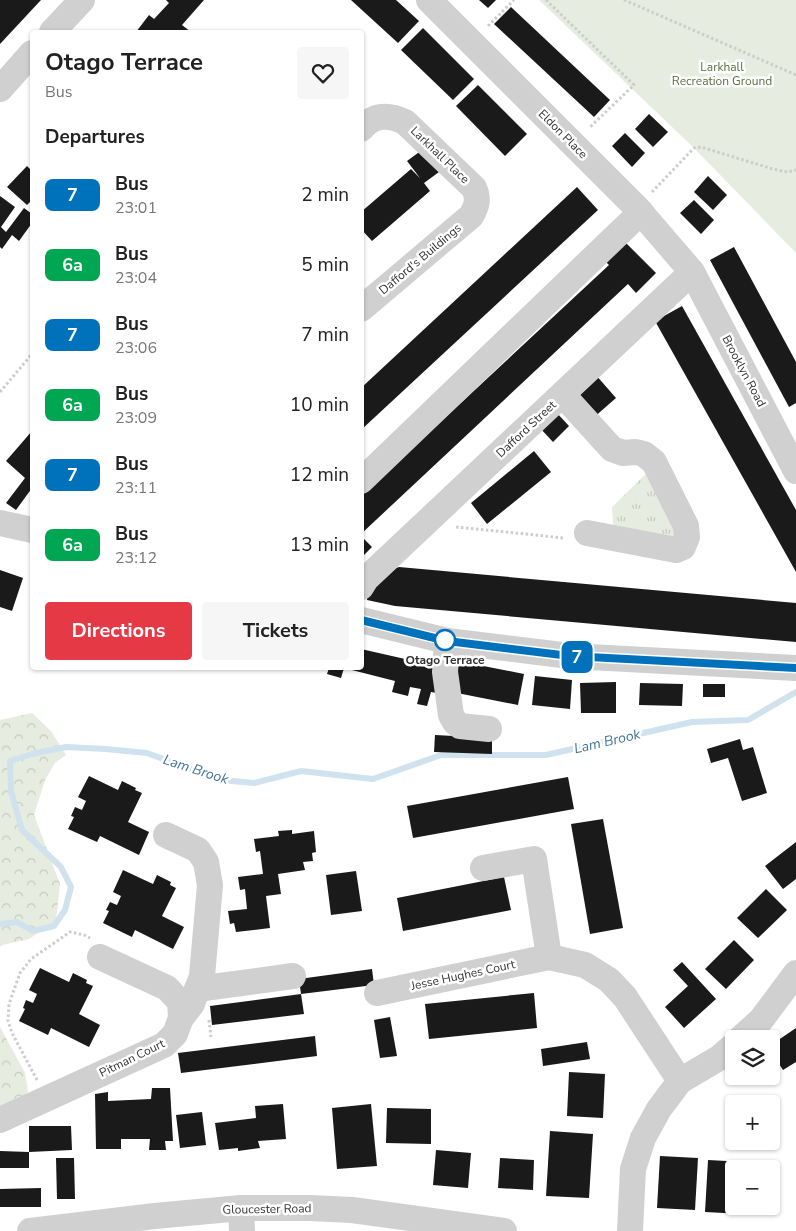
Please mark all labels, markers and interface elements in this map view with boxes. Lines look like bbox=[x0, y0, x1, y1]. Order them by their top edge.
text: Otago Terrace bbox=[45, 46, 203, 78]
button: heart bbox=[297, 47, 349, 99]
park label: Larkhall Recreation Ground bbox=[672, 59, 772, 89]
text: Bus bbox=[45, 81, 73, 103]
street label: Eldon Place bbox=[535, 106, 591, 162]
street label: Larkhall Place bbox=[407, 123, 473, 187]
text: Departures bbox=[45, 124, 145, 150]
text: Bus bbox=[115, 171, 148, 197]
text: 2 min bbox=[301, 182, 349, 208]
text: 7 bbox=[67, 183, 78, 207]
text: 23:01 bbox=[115, 197, 157, 219]
street label: Dafford's Buildings bbox=[375, 220, 465, 298]
text: Bus bbox=[115, 241, 148, 267]
text: 5 min bbox=[301, 252, 349, 278]
text: 6a bbox=[62, 253, 83, 277]
text: 23:04 bbox=[115, 267, 157, 289]
text: Bus bbox=[115, 311, 148, 337]
text: 7 min bbox=[301, 322, 349, 348]
text: 7 bbox=[67, 323, 78, 347]
street label: Brooklyn Road bbox=[718, 332, 770, 410]
text: 23:06 bbox=[115, 337, 157, 359]
text: Bus bbox=[115, 381, 148, 407]
text: 10 min bbox=[290, 392, 349, 418]
text: 6a bbox=[62, 393, 83, 417]
street label: Dafford Street bbox=[493, 396, 560, 461]
text: 23:09 bbox=[115, 407, 157, 429]
text: Bus bbox=[115, 451, 148, 477]
text: 12 min bbox=[290, 462, 349, 488]
text: 7 bbox=[67, 463, 78, 487]
text: 23:11 bbox=[115, 477, 157, 499]
text: Bus bbox=[115, 521, 148, 547]
text: 13 min bbox=[290, 532, 349, 558]
text: 6a bbox=[62, 533, 83, 557]
text: 23:12 bbox=[115, 547, 157, 569]
button: Directions bbox=[45, 602, 192, 660]
button: Tickets bbox=[202, 602, 349, 660]
marker: Otago Terrace bbox=[434, 629, 456, 651]
line badge: 7 bbox=[561, 641, 593, 673]
text: 7 bbox=[572, 645, 582, 669]
place label: Otago Terrace bbox=[406, 652, 485, 668]
water label: Lam Brook bbox=[572, 724, 643, 758]
water label: Lam Brook bbox=[161, 750, 232, 789]
street label: Jesse Hughes Court bbox=[408, 956, 517, 994]
map controls bbox=[725, 1030, 780, 1215]
button: layers bbox=[725, 1030, 780, 1085]
street label: Pitman Court bbox=[97, 1035, 168, 1081]
button: + bbox=[725, 1095, 780, 1150]
button: − bbox=[725, 1160, 780, 1215]
street label: Gloucester Road bbox=[222, 1200, 312, 1218]

